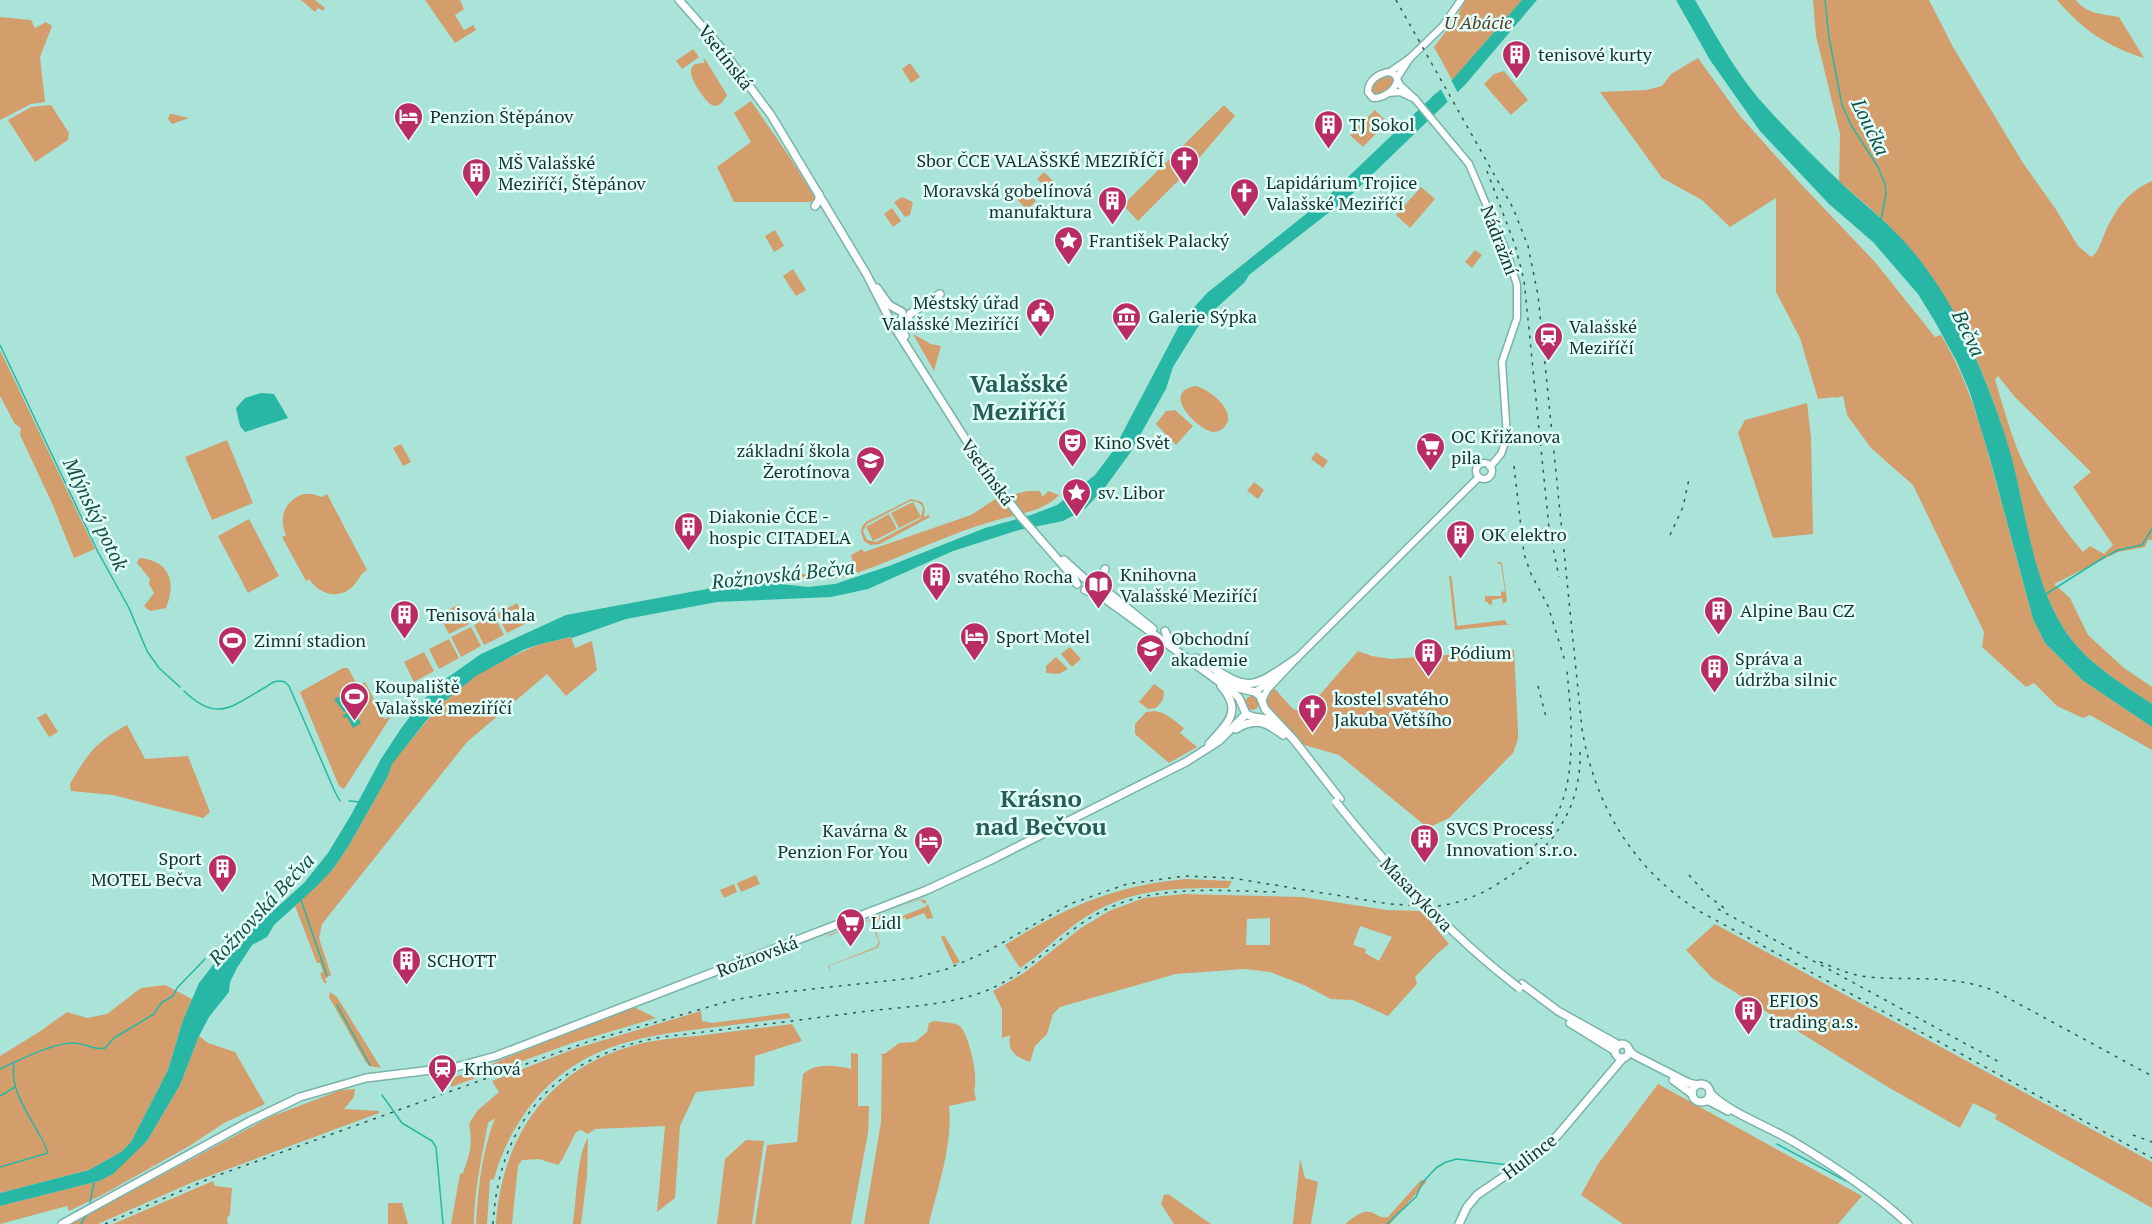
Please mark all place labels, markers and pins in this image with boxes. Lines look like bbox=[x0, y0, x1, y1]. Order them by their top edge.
building icon: tenisové kurty bbox=[1501, 38, 1533, 80]
place label: tenisové kurty bbox=[1538, 42, 1653, 66]
hotel icon: Penzion Štěpánov bbox=[393, 100, 425, 142]
place label: Penzion Štěpánov bbox=[430, 104, 574, 128]
building icon: TJ Sokol bbox=[1312, 108, 1344, 150]
place label: TJ Sokol bbox=[1349, 112, 1415, 136]
church icon: Sbor ČCE VALAŠSKÉ MEZIŘÍČÍ bbox=[1169, 144, 1201, 186]
place label: Sbor ČCE VALAŠSKÉ MEZIŘÍČÍ bbox=[916, 148, 1165, 172]
place label: MŠ Valašské Meziříčí, Štěpánov bbox=[498, 150, 647, 195]
building icon: MŠ Valašské Meziříčí, Štěpánov bbox=[461, 156, 493, 198]
place label: Lapidárium Trojice Valašské Meziříčí bbox=[1266, 170, 1417, 215]
church icon: Lapidárium Trojice Valašské Meziříčí bbox=[1229, 176, 1261, 218]
place label: Moravská gobelínová manufaktura bbox=[923, 178, 1092, 223]
building icon: Moravská gobelínová manufaktura bbox=[1097, 184, 1129, 226]
place icon: František Palacký bbox=[1052, 224, 1084, 266]
place label: František Palacký bbox=[1089, 228, 1230, 252]
place label: Městský úřad Valašské Meziříčí bbox=[882, 290, 1020, 335]
public building icon: Městský úřad Valašské Meziříčí bbox=[1024, 296, 1056, 338]
museum icon: Galerie Sýpka bbox=[1111, 300, 1143, 342]
place label: Galerie Sýpka bbox=[1148, 304, 1257, 328]
place label: Valašské Meziříčí bbox=[1569, 314, 1637, 359]
station icon: Valašské Meziříčí bbox=[1532, 320, 1564, 362]
place label: OC Křižanova pila bbox=[1451, 424, 1561, 469]
theatre icon: Kino Svět bbox=[1057, 426, 1089, 468]
place label: Kino Svět bbox=[1094, 430, 1171, 454]
supermarket icon: OC Křižanova pila bbox=[1414, 430, 1446, 472]
place label: základní škola Žerotínova bbox=[737, 438, 850, 483]
school or university icon: základní škola Žerotínova bbox=[855, 444, 887, 486]
place icon: sv. Libor bbox=[1061, 476, 1093, 518]
place label: sv. Libor bbox=[1098, 480, 1165, 504]
place label: Diakonie ČCE - hospic CITADELA bbox=[709, 504, 852, 549]
building icon: Diakonie ČCE - hospic CITADELA bbox=[672, 510, 704, 552]
building icon: OK elektro bbox=[1444, 518, 1476, 560]
place label: OK elektro bbox=[1481, 522, 1567, 546]
building icon: svatého Rocha bbox=[920, 560, 952, 602]
place label: Knihovna Valašské Meziříčí bbox=[1120, 562, 1258, 607]
place label: svatého Rocha bbox=[957, 564, 1073, 588]
library icon: Knihovna Valašské Meziříčí bbox=[1083, 568, 1115, 610]
building icon: Alpine Bau CZ bbox=[1703, 594, 1735, 636]
building icon: Tenisová hala bbox=[389, 598, 421, 640]
place label: Alpine Bau CZ bbox=[1740, 598, 1854, 622]
place label: Tenisová hala bbox=[426, 602, 535, 626]
hotel icon: Sport Motel bbox=[959, 620, 991, 662]
sports icon: Zimní stadion bbox=[217, 624, 249, 666]
place label: Sport Motel bbox=[996, 624, 1090, 648]
place label: Obchodní akademie bbox=[1171, 626, 1250, 671]
place label: Zimní stadion bbox=[254, 628, 366, 652]
school or university icon: Obchodní akademie bbox=[1134, 632, 1166, 674]
building icon: Pódium bbox=[1413, 636, 1445, 678]
place label: Pódium bbox=[1450, 640, 1512, 664]
place label: Správa a údržba silnic bbox=[1735, 646, 1837, 691]
building icon: Správa a údržba silnic bbox=[1698, 652, 1730, 694]
place label: Koupaliště Valašské meziříčí bbox=[375, 674, 513, 719]
sports icon: Koupaliště Valašské meziříčí bbox=[338, 680, 370, 722]
place label: kostel svatého Jakuba Většího bbox=[1334, 686, 1452, 731]
church icon: kostel svatého Jakuba Většího bbox=[1297, 692, 1329, 734]
place label: SVCS Process Innovation s.r.o. bbox=[1446, 816, 1578, 861]
place label: Kavárna & Penzion For You bbox=[778, 818, 908, 863]
building icon: SVCS Process Innovation s.r.o. bbox=[1409, 822, 1441, 864]
hotel icon: Kavárna & Penzion For You bbox=[913, 824, 945, 866]
place label: Sport MOTEL Bečva bbox=[91, 846, 202, 891]
building icon: Sport MOTEL Bečva bbox=[207, 852, 239, 894]
supermarket icon: Lidl bbox=[834, 906, 866, 948]
place label: Lidl bbox=[871, 910, 902, 934]
building icon: SCHOTT bbox=[390, 944, 422, 986]
place label: SCHOTT bbox=[427, 948, 497, 972]
place label: EFIOS trading a.s. bbox=[1769, 988, 1859, 1033]
building icon: EFIOS trading a.s. bbox=[1732, 994, 1764, 1036]
station icon: Krhová bbox=[427, 1052, 459, 1094]
place label: Krhová bbox=[464, 1056, 521, 1080]

